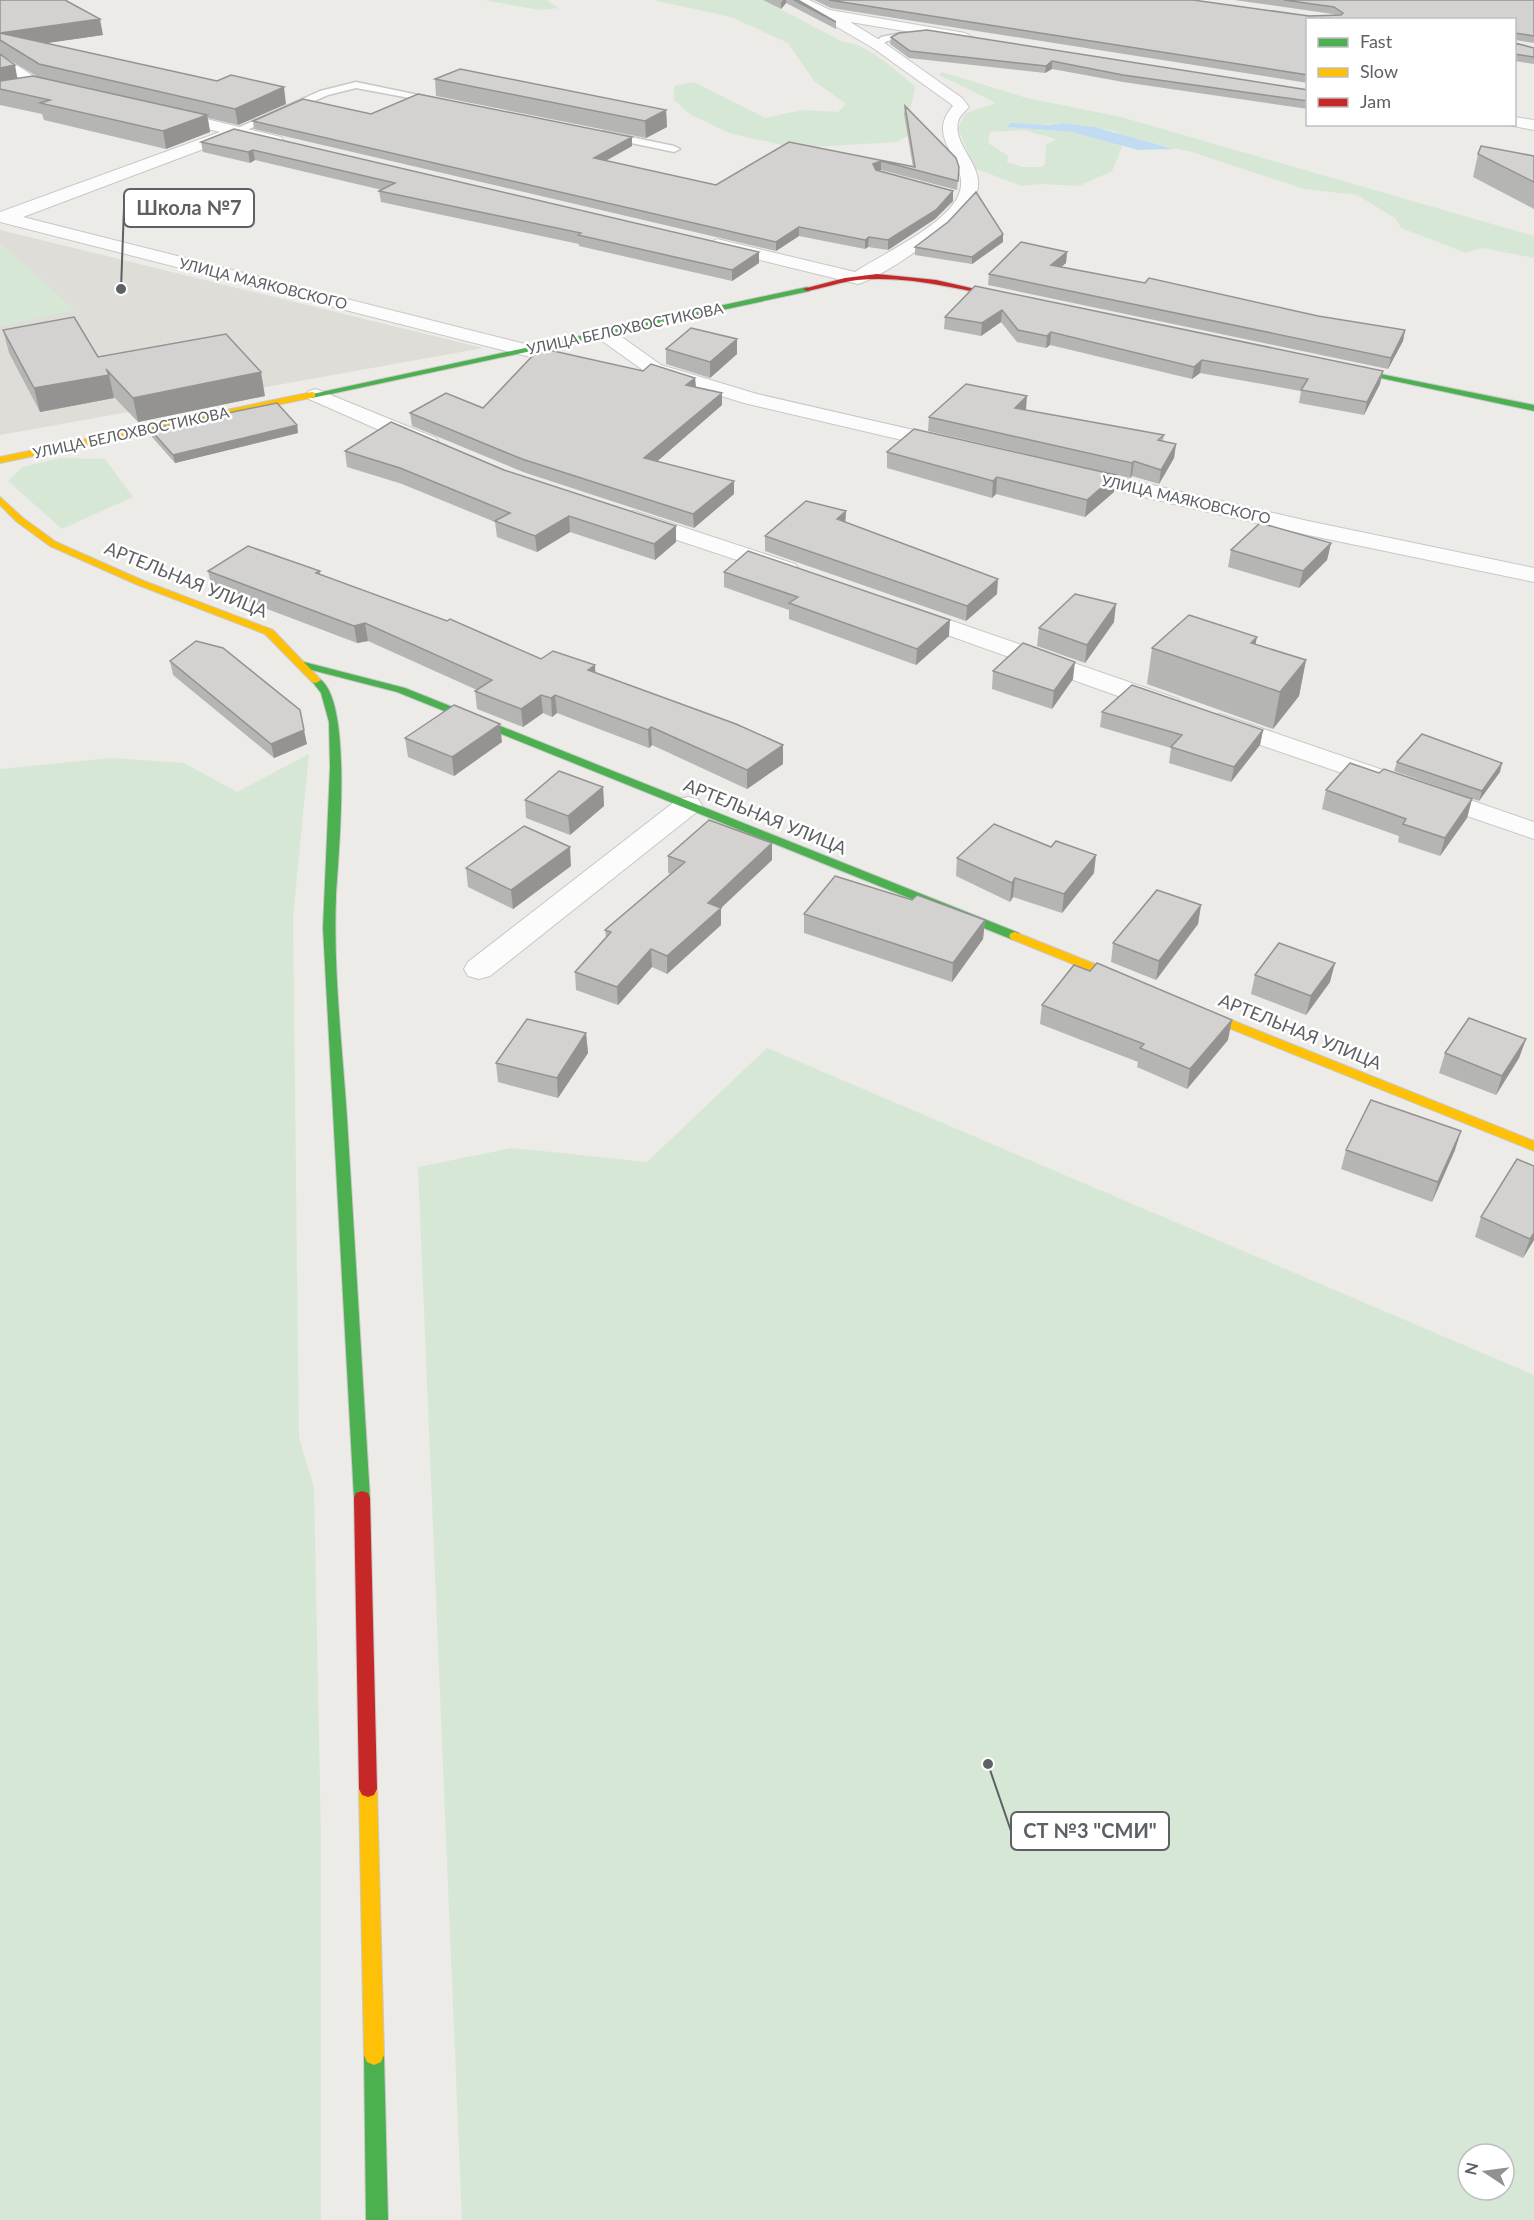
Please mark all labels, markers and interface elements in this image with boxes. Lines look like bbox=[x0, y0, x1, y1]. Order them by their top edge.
legend bbox=[1306, 18, 1516, 126]
text: Fast bbox=[1360, 30, 1393, 52]
text: Slow bbox=[1360, 60, 1398, 82]
text: Jam bbox=[1360, 90, 1391, 112]
callout: Школа №7 bbox=[124, 189, 254, 227]
text: Школа №7 bbox=[136, 195, 242, 219]
street label: УЛИЦА МАЯКОВСКОГО bbox=[177, 253, 349, 313]
street label: УЛИЦА БЕЛОХВОСТИКОВА bbox=[525, 298, 725, 358]
street label: УЛИЦА БЕЛОХВОСТИКОВА bbox=[31, 402, 231, 462]
street label: УЛИЦА МАЯКОВСКОГО bbox=[1100, 471, 1273, 527]
street label: АРТЕЛЬНАЯ УЛИЦА bbox=[102, 536, 272, 622]
street label: АРТЕЛЬНАЯ УЛИЦА bbox=[681, 773, 851, 859]
street label: АРТЕЛЬНАЯ УЛИЦА bbox=[1216, 988, 1386, 1074]
callout: СТ №3 "СМИ" bbox=[1011, 1812, 1169, 1850]
text: СТ №3 "СМИ" bbox=[1023, 1818, 1157, 1842]
north arrow bbox=[1456, 2142, 1516, 2202]
text: N bbox=[1460, 2160, 1482, 2177]

